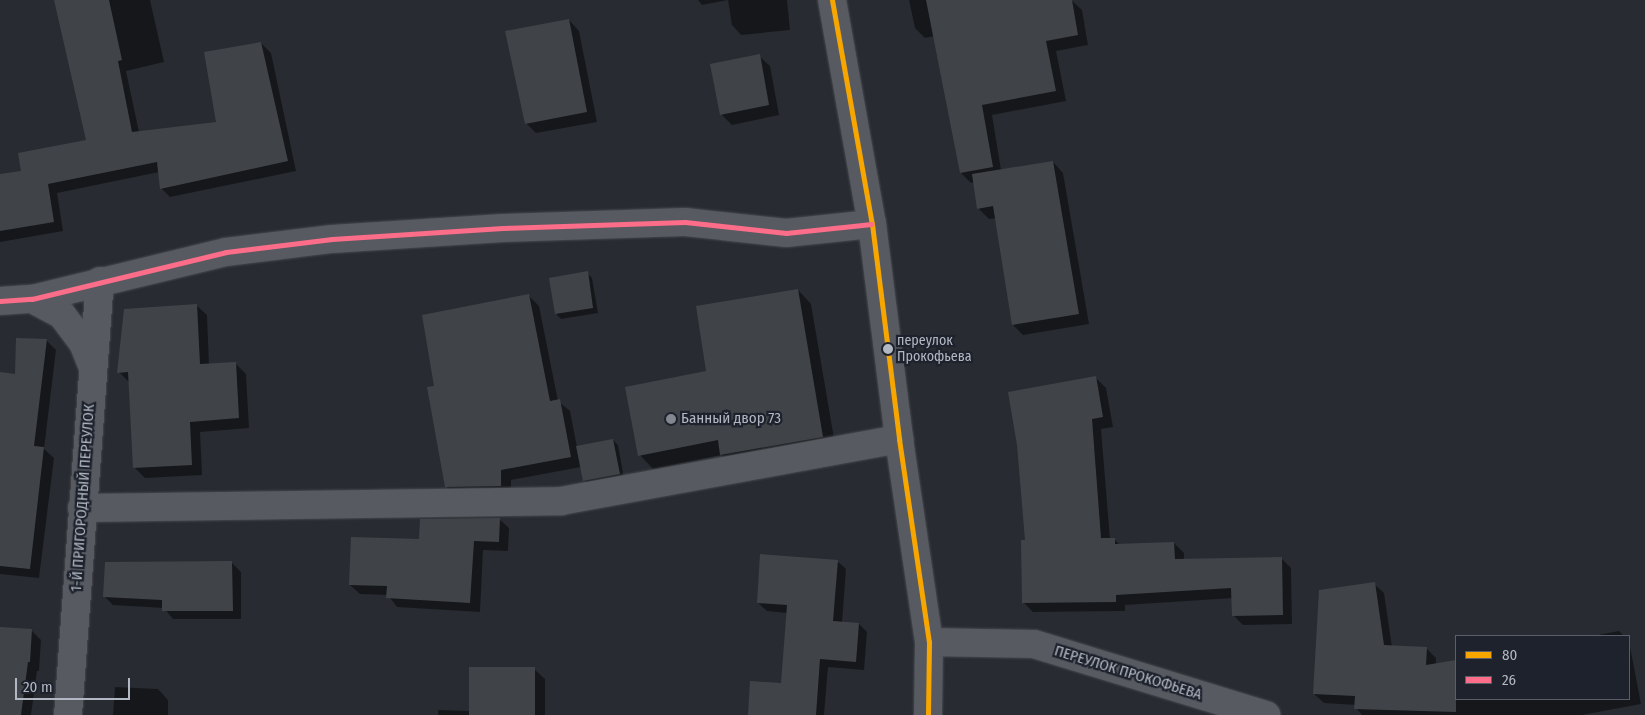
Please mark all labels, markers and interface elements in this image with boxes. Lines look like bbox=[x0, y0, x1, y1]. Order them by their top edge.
place label: переулок Прокофьева bbox=[897, 333, 972, 366]
marker: переулок Прокофьева bbox=[883, 344, 893, 354]
street label: 1-Й ПРИГОРОДНЫЙ ПЕРЕУЛОК bbox=[67, 404, 99, 592]
place label: Банный двор 73 bbox=[681, 410, 781, 428]
marker: Банный двор 73 bbox=[665, 413, 677, 425]
legend bbox=[1455, 635, 1630, 700]
street label: ПЕРЕУЛОК ПРОКОФЬЕВА bbox=[1052, 642, 1204, 704]
text: 80 bbox=[1502, 646, 1517, 664]
scale bar bbox=[18, 668, 132, 700]
text: 26 bbox=[1502, 671, 1516, 689]
text: 20 m bbox=[23, 678, 53, 696]

